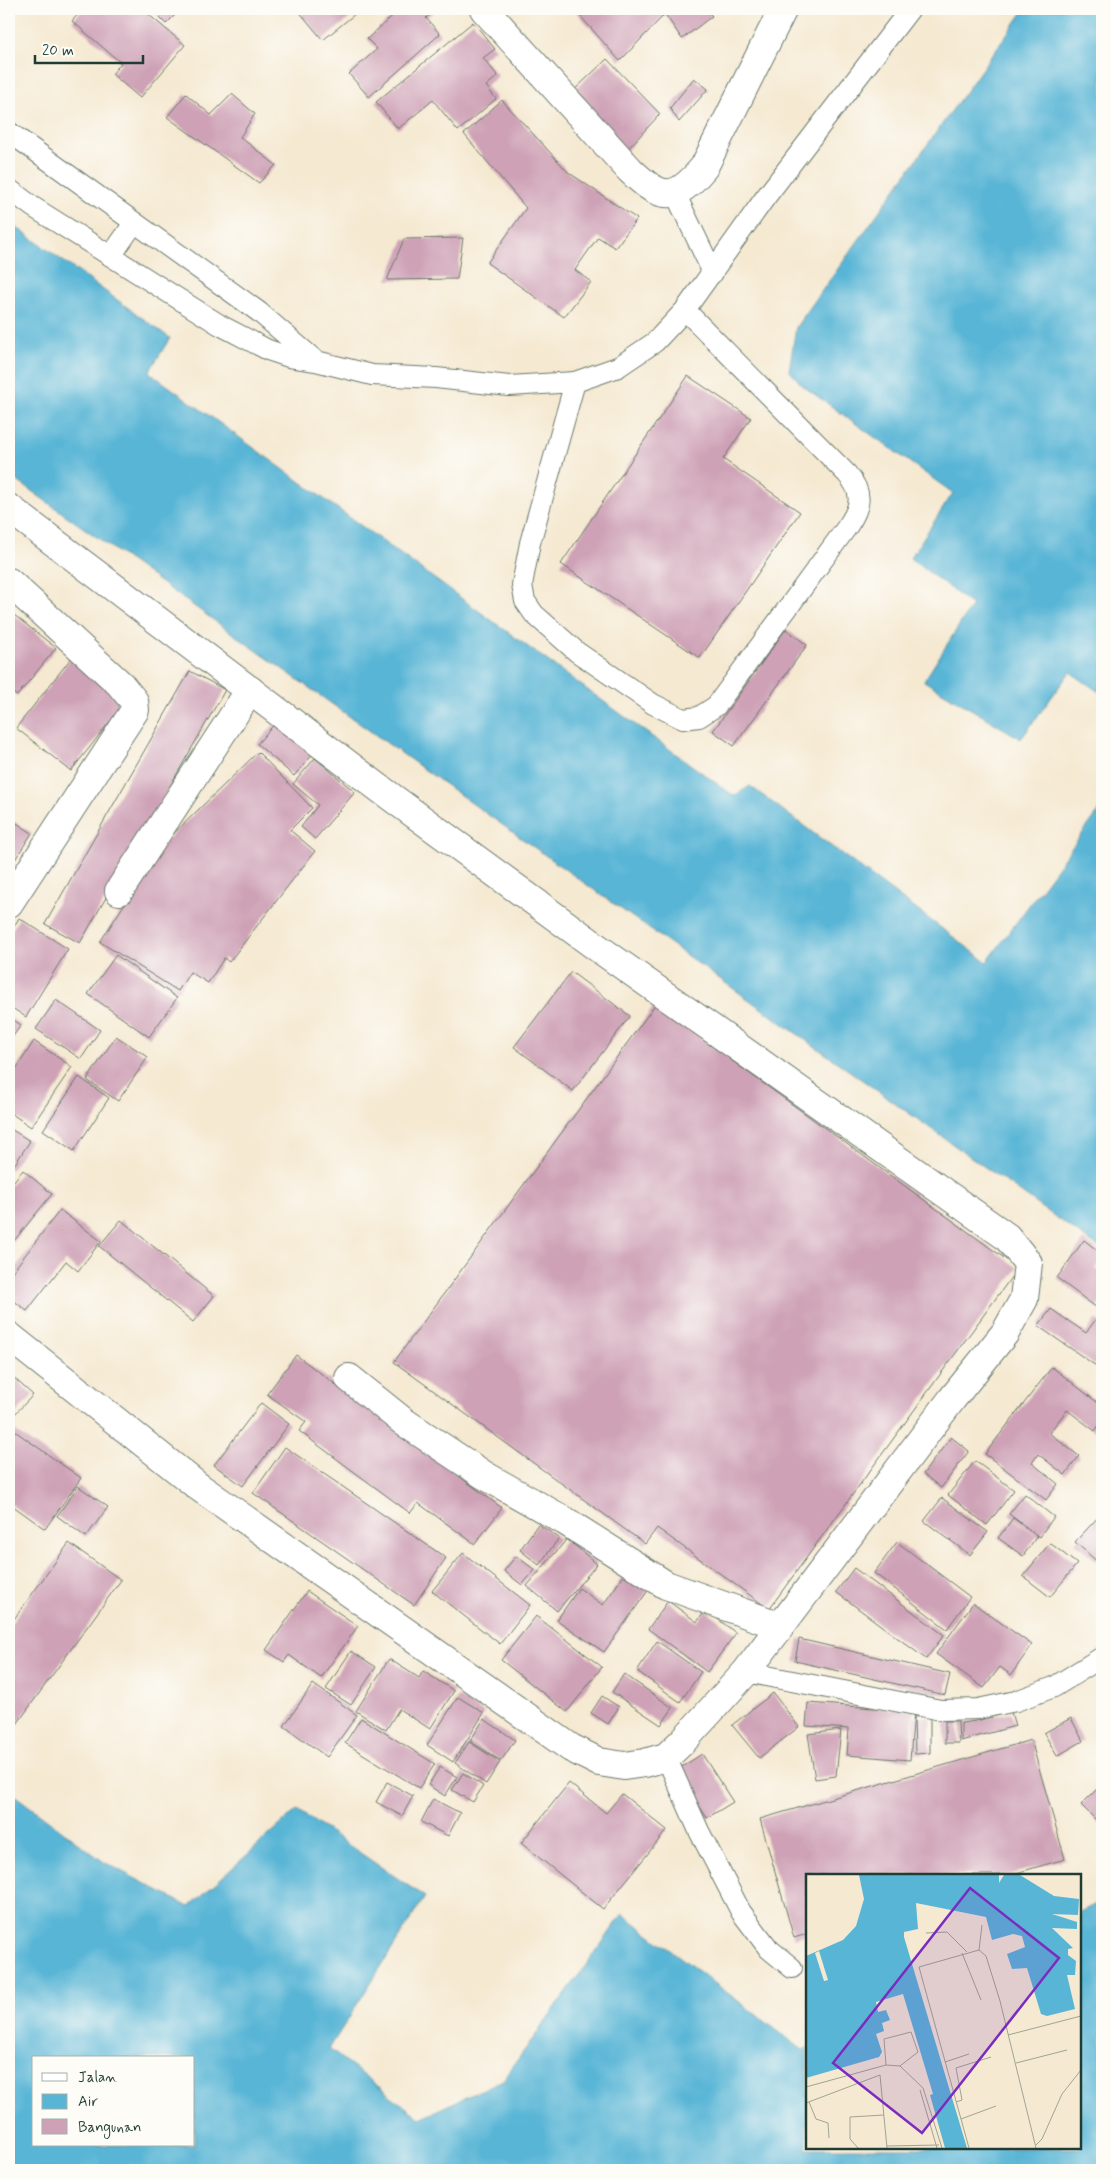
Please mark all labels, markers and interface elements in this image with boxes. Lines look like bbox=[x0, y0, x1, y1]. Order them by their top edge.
scale bar bbox=[35, 32, 142, 64]
text: 20 m bbox=[42, 41, 74, 61]
inset map bbox=[806, 1874, 1081, 2149]
legend bbox=[32, 2056, 195, 2146]
text: Jalan bbox=[78, 2068, 117, 2088]
text: Air bbox=[78, 2092, 98, 2112]
text: Bangunan bbox=[78, 2118, 141, 2139]

